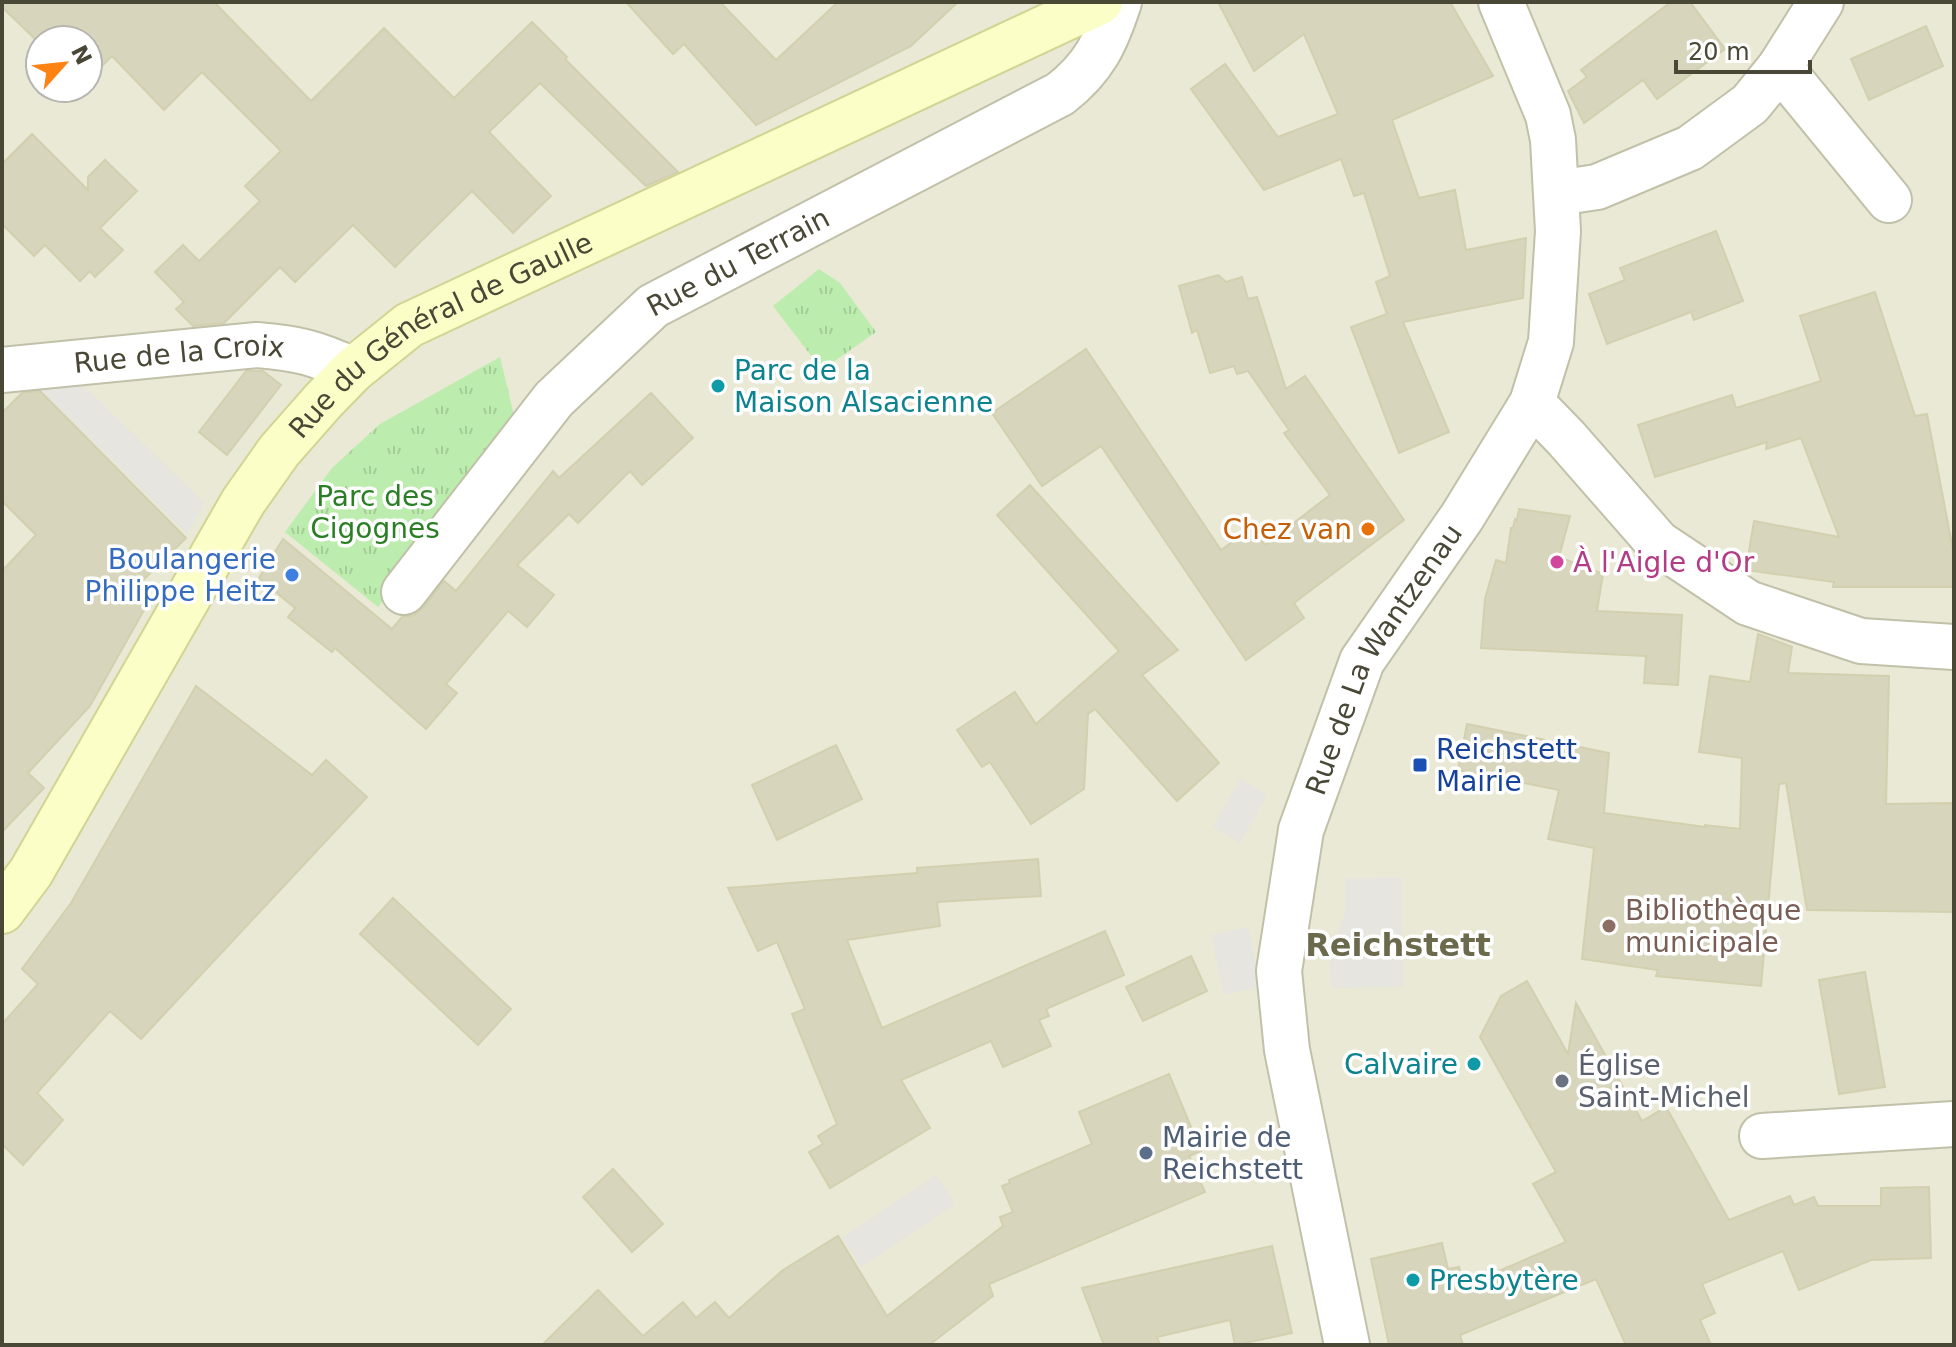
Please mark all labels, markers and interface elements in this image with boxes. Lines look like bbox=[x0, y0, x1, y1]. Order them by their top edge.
north arrow bbox=[24, 24, 104, 104]
scale bar bbox=[1676, 24, 1810, 74]
text: 20 m bbox=[1688, 38, 1750, 66]
text: N bbox=[66, 41, 97, 69]
street label: Rue du Terrain bbox=[641, 201, 835, 323]
street label: Rue du Général de Gaulle bbox=[282, 226, 598, 445]
street label: Rue de la Croix bbox=[72, 329, 287, 380]
place label: Parc de la Maison Alsacienne bbox=[734, 354, 993, 419]
marker: Parc de la Maison Alsacienne bbox=[709, 377, 727, 395]
park label: Parc des Cigognes bbox=[310, 480, 440, 545]
place label: Chez van bbox=[1222, 513, 1352, 546]
street label: Rue de La Wantzenau bbox=[1299, 518, 1469, 799]
marker: Chez van bbox=[1359, 520, 1377, 538]
place label: Boulangerie Philippe Heitz bbox=[85, 543, 276, 608]
place label: À l'Aigle d'Or bbox=[1573, 545, 1755, 579]
marker: À l'Aigle d'Or bbox=[1548, 553, 1566, 571]
marker: Boulangerie Philippe Heitz bbox=[283, 566, 301, 584]
place label: Reichstett Mairie bbox=[1436, 733, 1577, 798]
marker: Reichstett Mairie bbox=[1411, 756, 1429, 774]
place label: Bibliothèque municipale bbox=[1625, 894, 1801, 959]
marker: Bibliothèque municipale bbox=[1600, 917, 1618, 935]
district label: Reichstett bbox=[1305, 926, 1491, 964]
place label: Calvaire bbox=[1344, 1048, 1458, 1081]
place label: Église Saint-Michel bbox=[1578, 1048, 1750, 1114]
marker: Calvaire bbox=[1465, 1055, 1483, 1073]
marker: Église Saint-Michel bbox=[1553, 1072, 1571, 1090]
place label: Mairie de Reichstett bbox=[1162, 1121, 1303, 1186]
marker: Mairie de Reichstett bbox=[1137, 1144, 1155, 1162]
place label: Presbytère bbox=[1429, 1264, 1579, 1297]
marker: Presbytère bbox=[1404, 1271, 1422, 1289]

